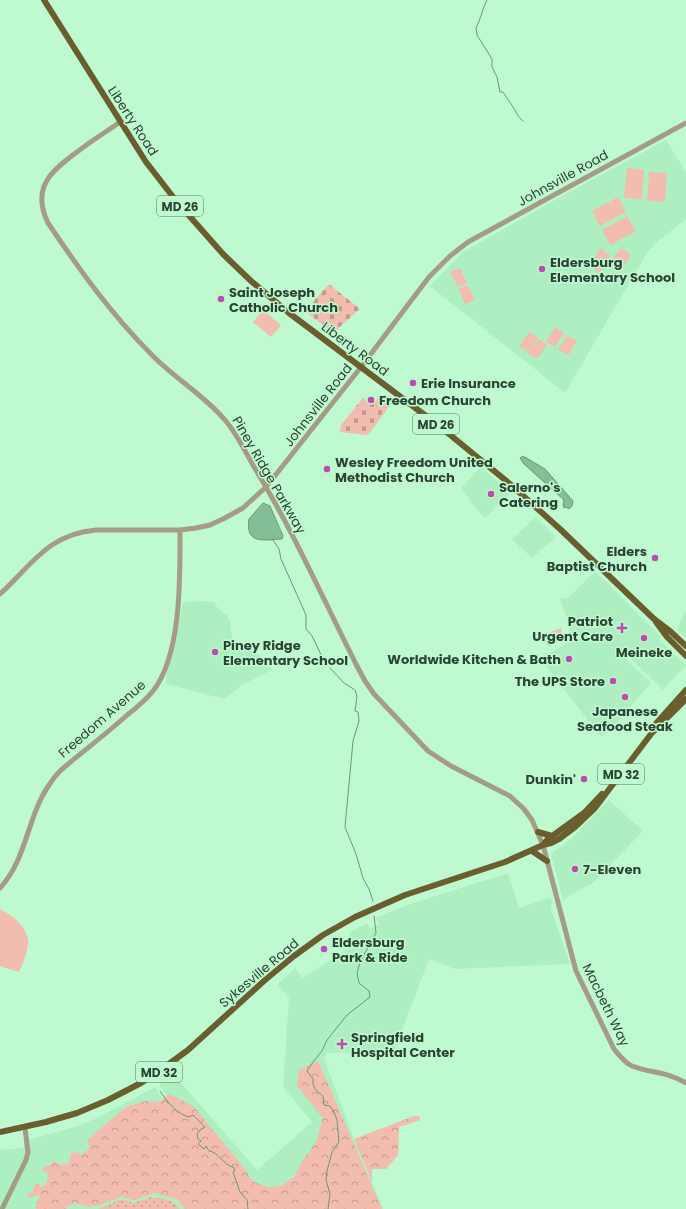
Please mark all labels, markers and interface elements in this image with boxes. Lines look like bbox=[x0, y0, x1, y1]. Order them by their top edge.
street label: Liberty Road bbox=[103, 82, 163, 160]
street label: Johnsville Road bbox=[514, 145, 612, 211]
road number: MD 26 bbox=[157, 196, 203, 216]
place label: Eldersburg Elementary School bbox=[550, 253, 675, 287]
marker: Eldersburg Elementary School bbox=[537, 264, 547, 274]
place label: Saint Joseph Catholic Church bbox=[229, 283, 338, 317]
marker: Saint Joseph Catholic Church bbox=[216, 294, 226, 304]
street label: Liberty Road bbox=[317, 317, 393, 381]
street label: Johnsville Road bbox=[279, 359, 357, 451]
place label: Erie Insurance bbox=[421, 374, 516, 393]
marker: Erie Insurance bbox=[408, 378, 418, 388]
place label: Freedom Church bbox=[379, 391, 491, 410]
marker: Freedom Church bbox=[366, 395, 376, 405]
street label: Piney Ridge Parkway bbox=[228, 413, 311, 538]
road number: MD 26 bbox=[413, 414, 459, 434]
place label: Wesley Freedom United Methodist Church bbox=[335, 453, 493, 487]
marker: Wesley Freedom United Methodist Church bbox=[322, 464, 332, 474]
place label: Salerno's Catering bbox=[499, 478, 560, 512]
marker: Salerno's Catering bbox=[486, 489, 496, 499]
place label: Elders Baptist Church bbox=[547, 542, 647, 576]
marker: Elders Baptist Church bbox=[650, 553, 660, 563]
place label: Patriot Urgent Care bbox=[532, 612, 613, 646]
marker: Patriot Urgent Care bbox=[616, 622, 628, 634]
marker: Meineke bbox=[639, 633, 649, 643]
place label: Piney Ridge Elementary School bbox=[223, 636, 348, 670]
place label: Meineke bbox=[616, 643, 672, 662]
marker: Piney Ridge Elementary School bbox=[210, 647, 220, 657]
place label: Worldwide Kitchen & Bath bbox=[387, 650, 561, 669]
marker: Worldwide Kitchen & Bath bbox=[564, 654, 574, 664]
place label: The UPS Store bbox=[515, 672, 605, 691]
street label: Freedom Avenue bbox=[54, 676, 150, 762]
marker: The UPS Store bbox=[608, 676, 618, 686]
marker: Japanese Seafood Steak bbox=[620, 692, 630, 702]
place label: Japanese Seafood Steak bbox=[577, 702, 673, 736]
road number: MD 32 bbox=[598, 764, 644, 784]
place label: Dunkin' bbox=[526, 770, 576, 789]
marker: Dunkin' bbox=[579, 774, 589, 784]
place label: 7-Eleven bbox=[583, 860, 642, 879]
marker: 7-Eleven bbox=[570, 864, 580, 874]
place label: Eldersburg Park & Ride bbox=[332, 933, 408, 967]
street label: Sykesville Road bbox=[215, 934, 303, 1012]
marker: Eldersburg Park & Ride bbox=[319, 944, 329, 954]
street label: Macbeth Way bbox=[578, 960, 635, 1050]
place label: Springfield Hospital Center bbox=[351, 1028, 455, 1062]
marker: Springfield Hospital Center bbox=[336, 1038, 348, 1050]
road number: MD 32 bbox=[136, 1062, 182, 1082]

